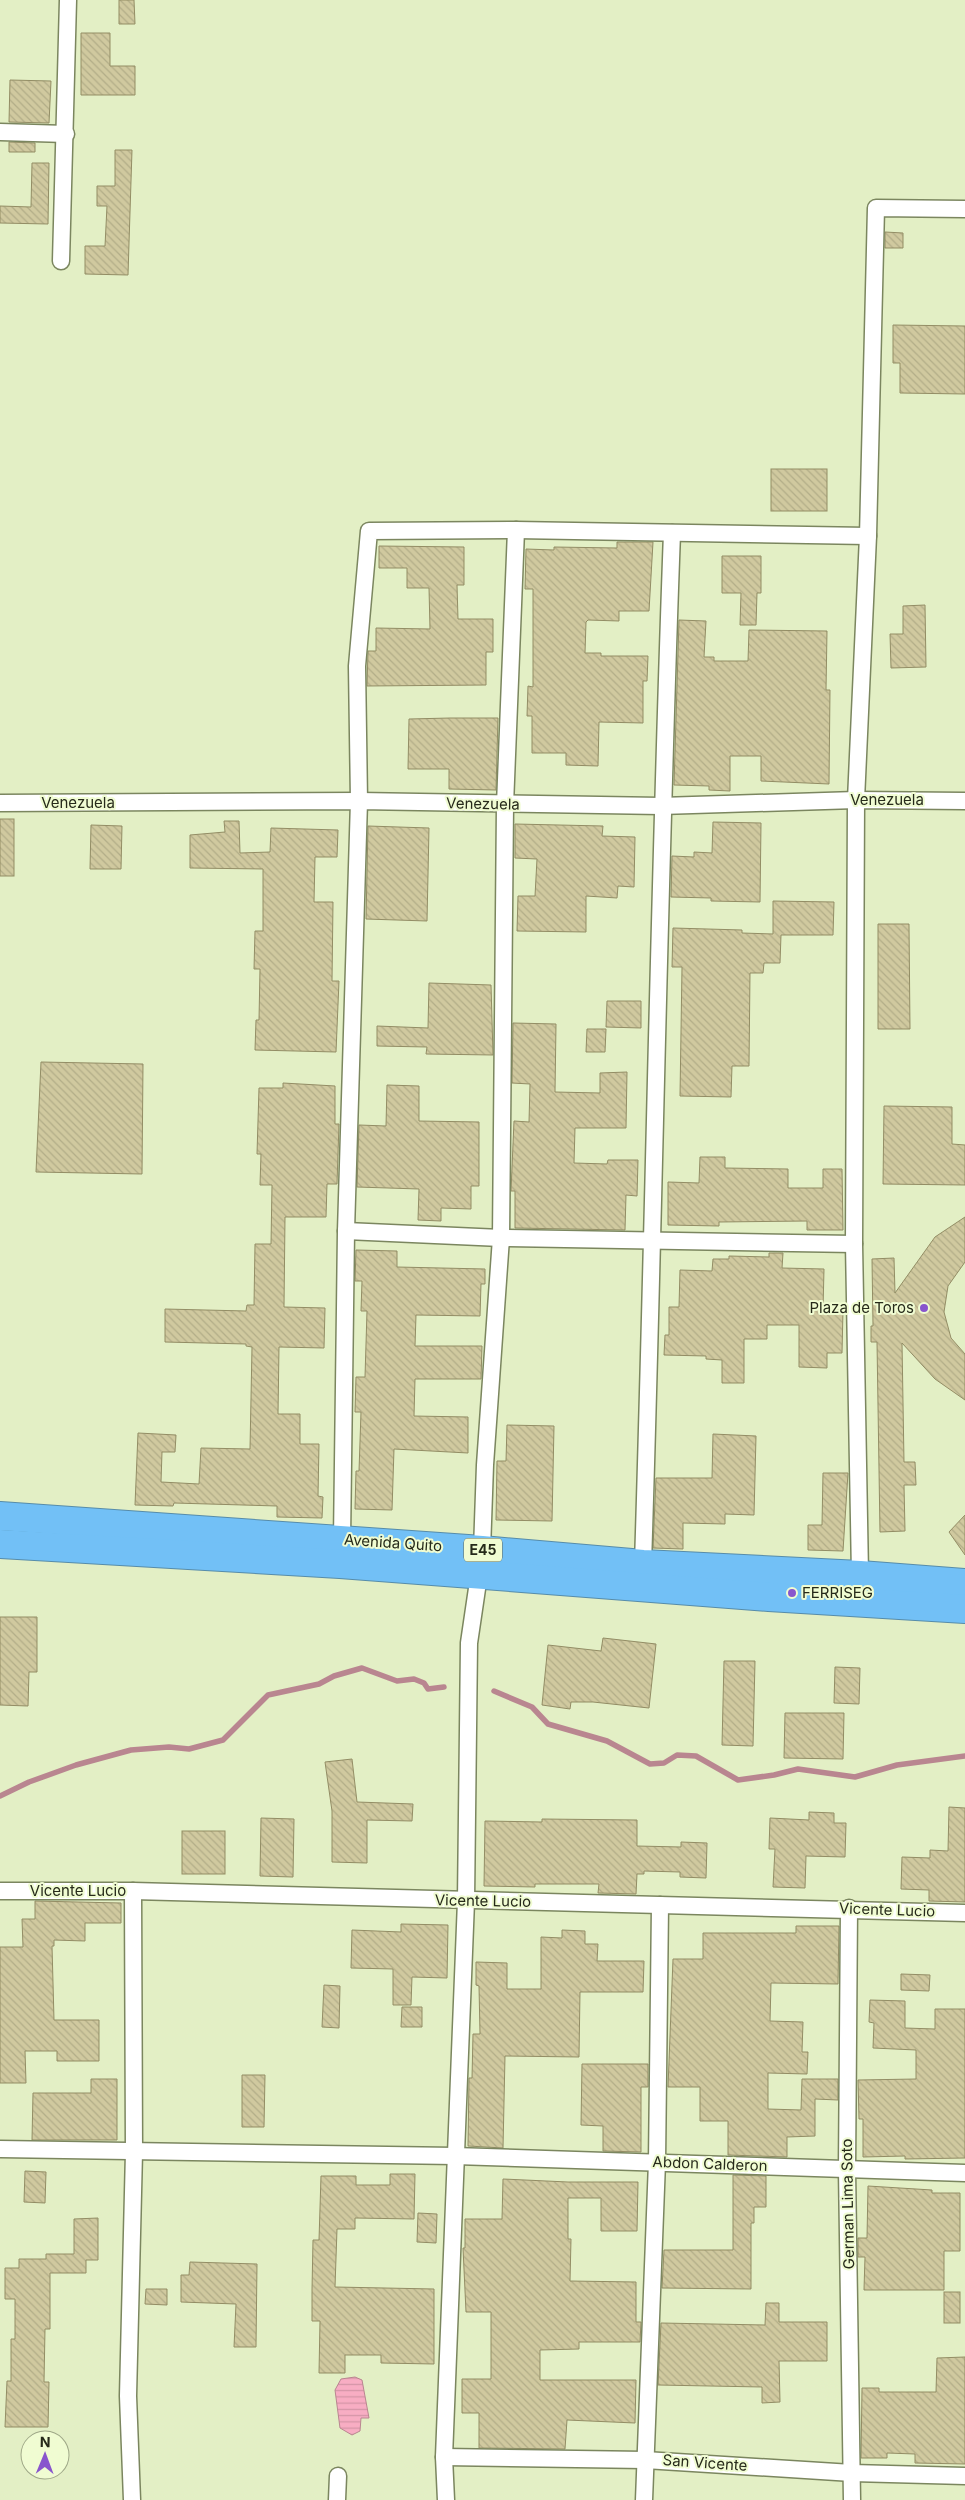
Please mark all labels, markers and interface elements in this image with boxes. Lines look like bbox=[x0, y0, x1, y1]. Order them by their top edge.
street label: Venezuela bbox=[850, 790, 924, 809]
street label: Venezuela bbox=[41, 793, 115, 812]
street label: Venezuela bbox=[446, 793, 520, 814]
place label: Plaza de Toros bbox=[809, 1298, 914, 1317]
marker: Plaza de Toros bbox=[918, 1302, 930, 1314]
street label: Avenida Quito bbox=[343, 1530, 443, 1555]
road number: E45 bbox=[464, 1538, 502, 1562]
place label: FERRISEG bbox=[802, 1583, 873, 1602]
marker: FERRISEG bbox=[786, 1587, 798, 1599]
street label: Vicente Lucio bbox=[30, 1881, 126, 1900]
street label: Vicente Lucio bbox=[435, 1890, 531, 1911]
street label: Vicente Lucio bbox=[838, 1898, 936, 1921]
street label: German Lima Soto bbox=[837, 2138, 858, 2270]
street label: Abdon Calderon bbox=[652, 2152, 768, 2175]
north arrow bbox=[20, 2430, 70, 2480]
text: N bbox=[40, 2433, 51, 2450]
street label: San Vicente bbox=[662, 2450, 748, 2475]

